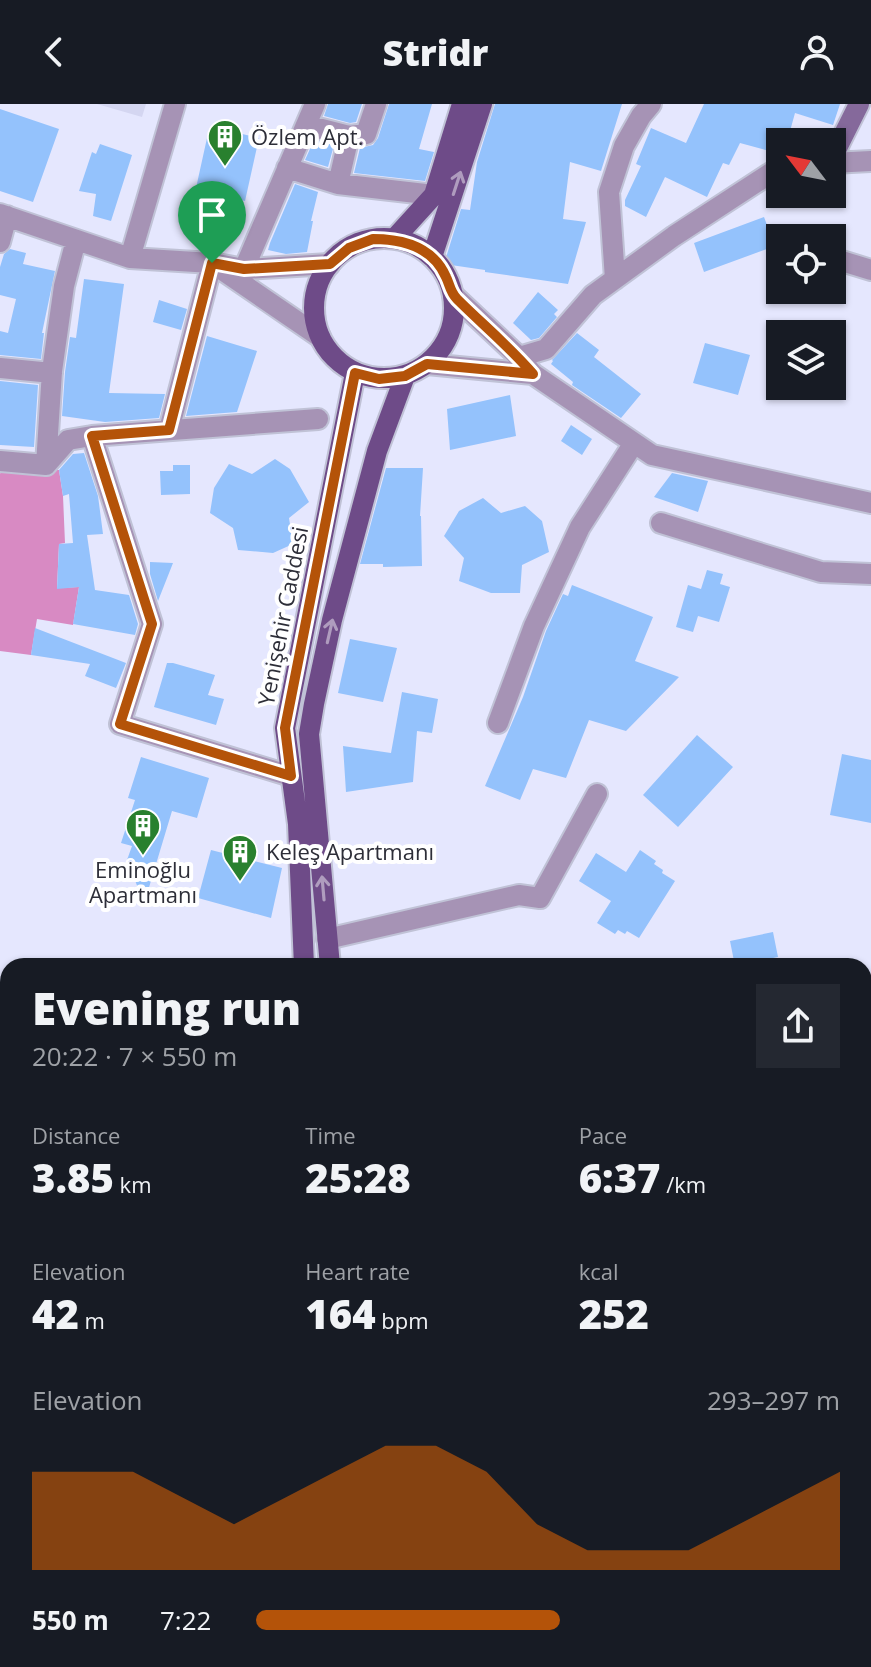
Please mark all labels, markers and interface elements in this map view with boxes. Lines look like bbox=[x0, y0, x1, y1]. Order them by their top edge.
text: Stridr bbox=[383, 28, 488, 77]
icon: back bbox=[32, 30, 76, 74]
icon: person bbox=[795, 30, 839, 74]
building icon: Özlem Apt. bbox=[206, 118, 244, 168]
place label: Özlem Apt. bbox=[251, 121, 363, 151]
north arrow bbox=[766, 128, 846, 208]
map controls bbox=[766, 128, 846, 400]
one-way arrow bbox=[450, 171, 465, 196]
pin bbox=[178, 181, 246, 263]
icon: arrive bbox=[190, 193, 234, 237]
button: locate bbox=[766, 224, 846, 304]
button: layers bbox=[766, 320, 846, 400]
street label: Yenişehir Caddesi bbox=[250, 524, 314, 708]
one-way arrow bbox=[323, 619, 338, 644]
building icon: Eminoğlu Apartmanı bbox=[124, 807, 162, 857]
building icon: Keleş Apartmanı bbox=[221, 833, 259, 883]
place label: Keleş Apartmanı bbox=[266, 836, 434, 866]
place label: Eminoğlu Apartmanı bbox=[89, 854, 197, 909]
one-way arrow bbox=[315, 875, 330, 902]
text: Evening run bbox=[32, 978, 301, 1038]
button: share bbox=[756, 984, 840, 1068]
text: 20:22 · 7 × 550 m bbox=[32, 1038, 237, 1074]
text: Distance bbox=[32, 1120, 120, 1150]
text: Time bbox=[305, 1120, 356, 1150]
text: Pace bbox=[579, 1120, 627, 1150]
text: 3.85 bbox=[32, 1150, 114, 1205]
text: 25:28 bbox=[305, 1150, 411, 1205]
text: 6:37 bbox=[579, 1150, 661, 1205]
text: km bbox=[114, 1169, 152, 1199]
text: /km bbox=[661, 1169, 706, 1199]
text: Elevation bbox=[32, 1256, 125, 1286]
text: Heart rate bbox=[305, 1256, 410, 1286]
text: kcal bbox=[579, 1256, 619, 1286]
text: 42 bbox=[32, 1286, 79, 1341]
text: 164 bbox=[305, 1286, 376, 1341]
text: 252 bbox=[579, 1286, 649, 1341]
text: m bbox=[79, 1305, 105, 1335]
text: bpm bbox=[376, 1305, 429, 1335]
text: Elevation bbox=[32, 1382, 142, 1418]
text: 293–297 m bbox=[707, 1382, 840, 1418]
text: 550 m bbox=[32, 1602, 109, 1638]
text: 7:22 bbox=[160, 1602, 211, 1638]

